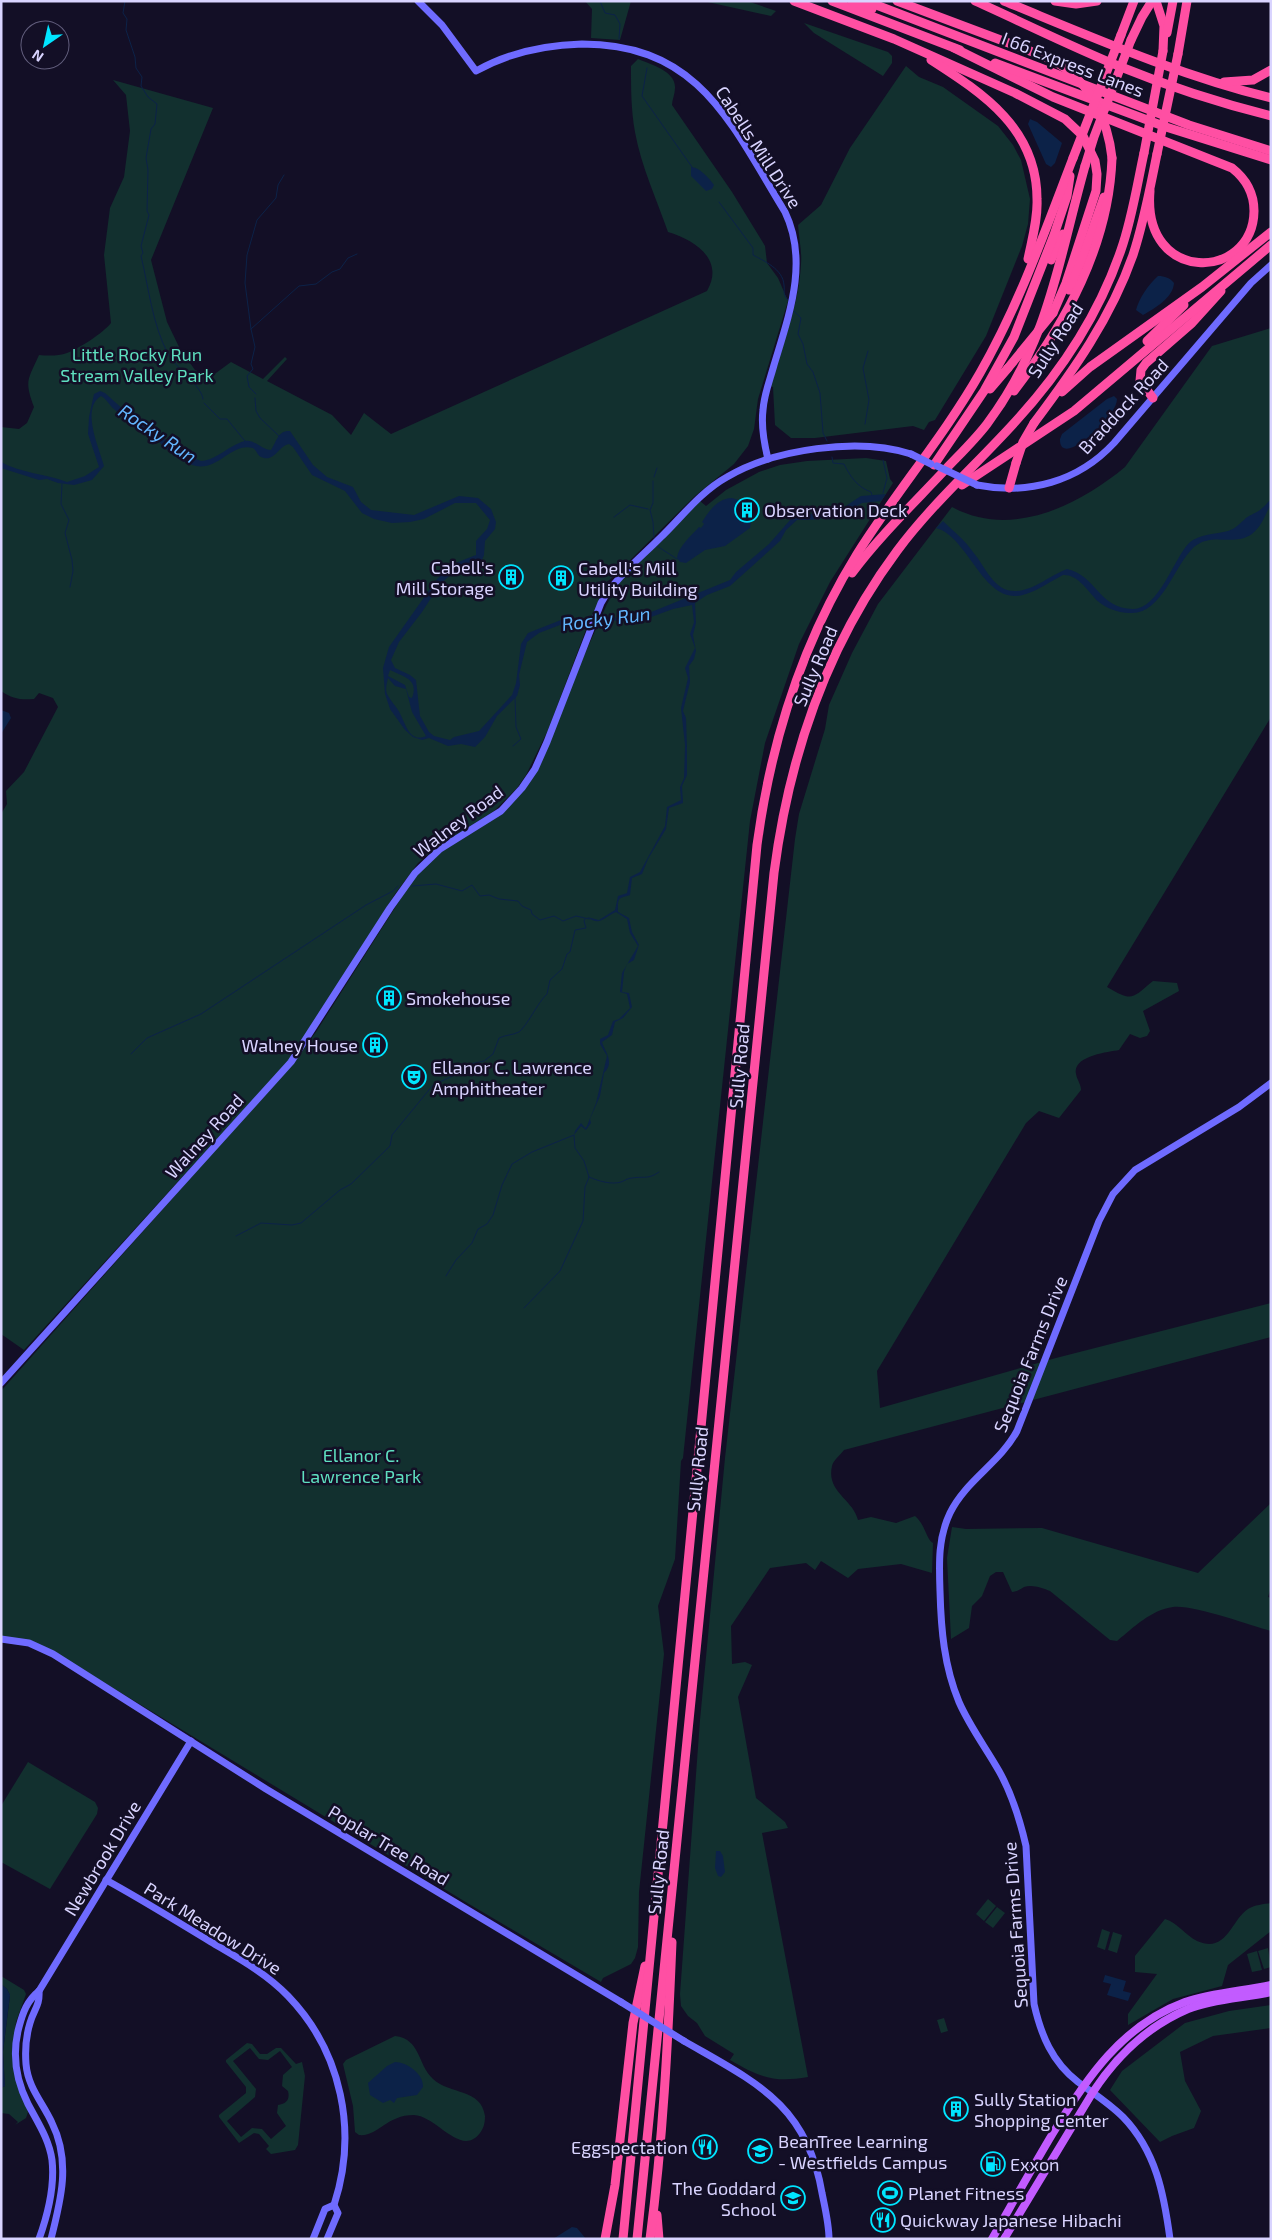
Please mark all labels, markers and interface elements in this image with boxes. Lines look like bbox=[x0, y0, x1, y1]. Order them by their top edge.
north arrow bbox=[20, 20, 70, 70]
street label: I 66 Express Lanes bbox=[999, 27, 1147, 101]
text: N bbox=[29, 46, 46, 66]
street label: Cabells Mill Drive bbox=[711, 82, 807, 212]
street label: Sully Road bbox=[1023, 298, 1087, 382]
park label: Little Rocky Run Stream Valley Park bbox=[60, 343, 214, 386]
street label: Braddock Road bbox=[1073, 354, 1173, 458]
water label: Rocky Run bbox=[114, 398, 201, 468]
building icon: Observation Deck bbox=[734, 497, 760, 523]
place label: Observation Deck bbox=[764, 499, 907, 521]
place label: Cabell's Mill Storage bbox=[396, 556, 494, 599]
place label: Cabell's Mill Utility Building bbox=[578, 557, 698, 600]
building icon: Cabell's Mill Storage bbox=[498, 564, 524, 590]
building icon: Cabell's Mill Utility Building bbox=[548, 565, 574, 591]
water label: Rocky Run bbox=[560, 601, 652, 636]
street label: Sully Road bbox=[788, 622, 842, 710]
street label: Walney Road bbox=[409, 780, 507, 862]
building icon: Smokehouse bbox=[376, 985, 402, 1011]
place label: Smokehouse bbox=[406, 987, 510, 1009]
street label: Sully Road bbox=[724, 1023, 754, 1109]
building icon: Walney House bbox=[362, 1032, 388, 1058]
place label: Walney House bbox=[241, 1034, 358, 1056]
place label: Ellanor C. Lawrence Amphitheater bbox=[432, 1056, 592, 1099]
theatre icon: Ellanor C. Lawrence Amphitheater bbox=[401, 1064, 427, 1090]
street label: Walney Road bbox=[160, 1089, 248, 1183]
street label: Sequoia Farms Drive bbox=[989, 1272, 1071, 1436]
street label: Sully Road bbox=[682, 1425, 712, 1513]
park label: Ellanor C. Lawrence Park bbox=[301, 1444, 421, 1487]
street label: Newbrook Drive bbox=[59, 1796, 145, 1920]
street label: Poplar Tree Road bbox=[324, 1800, 454, 1890]
street label: Sully Road bbox=[643, 1828, 673, 1916]
street label: Sequoia Farms Drive bbox=[998, 1841, 1032, 2009]
street label: Park Meadow Drive bbox=[140, 1877, 286, 1979]
place label: Sully Station Shopping Center bbox=[974, 2088, 1109, 2131]
building icon: Sully Station Shopping Center bbox=[943, 2096, 969, 2122]
place label: BeanTree Learning - Westfields Campus bbox=[778, 2130, 947, 2173]
restaurant icon: Eggspectation bbox=[692, 2134, 718, 2160]
place label: Eggspectation bbox=[571, 2136, 688, 2158]
school or university icon: BeanTree Learning - Westfields Campus bbox=[747, 2138, 773, 2164]
fuel station icon: Exxon bbox=[980, 2151, 1006, 2177]
place label: Exxon bbox=[1010, 2153, 1060, 2175]
place label: The Goddard School bbox=[672, 2177, 777, 2220]
sports icon: Planet Fitness bbox=[877, 2180, 903, 2206]
place label: Planet Fitness bbox=[908, 2182, 1024, 2204]
school or university icon: The Goddard School bbox=[780, 2185, 806, 2211]
restaurant icon: Quickway Japanese Hibachi bbox=[870, 2207, 896, 2233]
place label: Quickway Japanese Hibachi bbox=[900, 2209, 1122, 2231]

